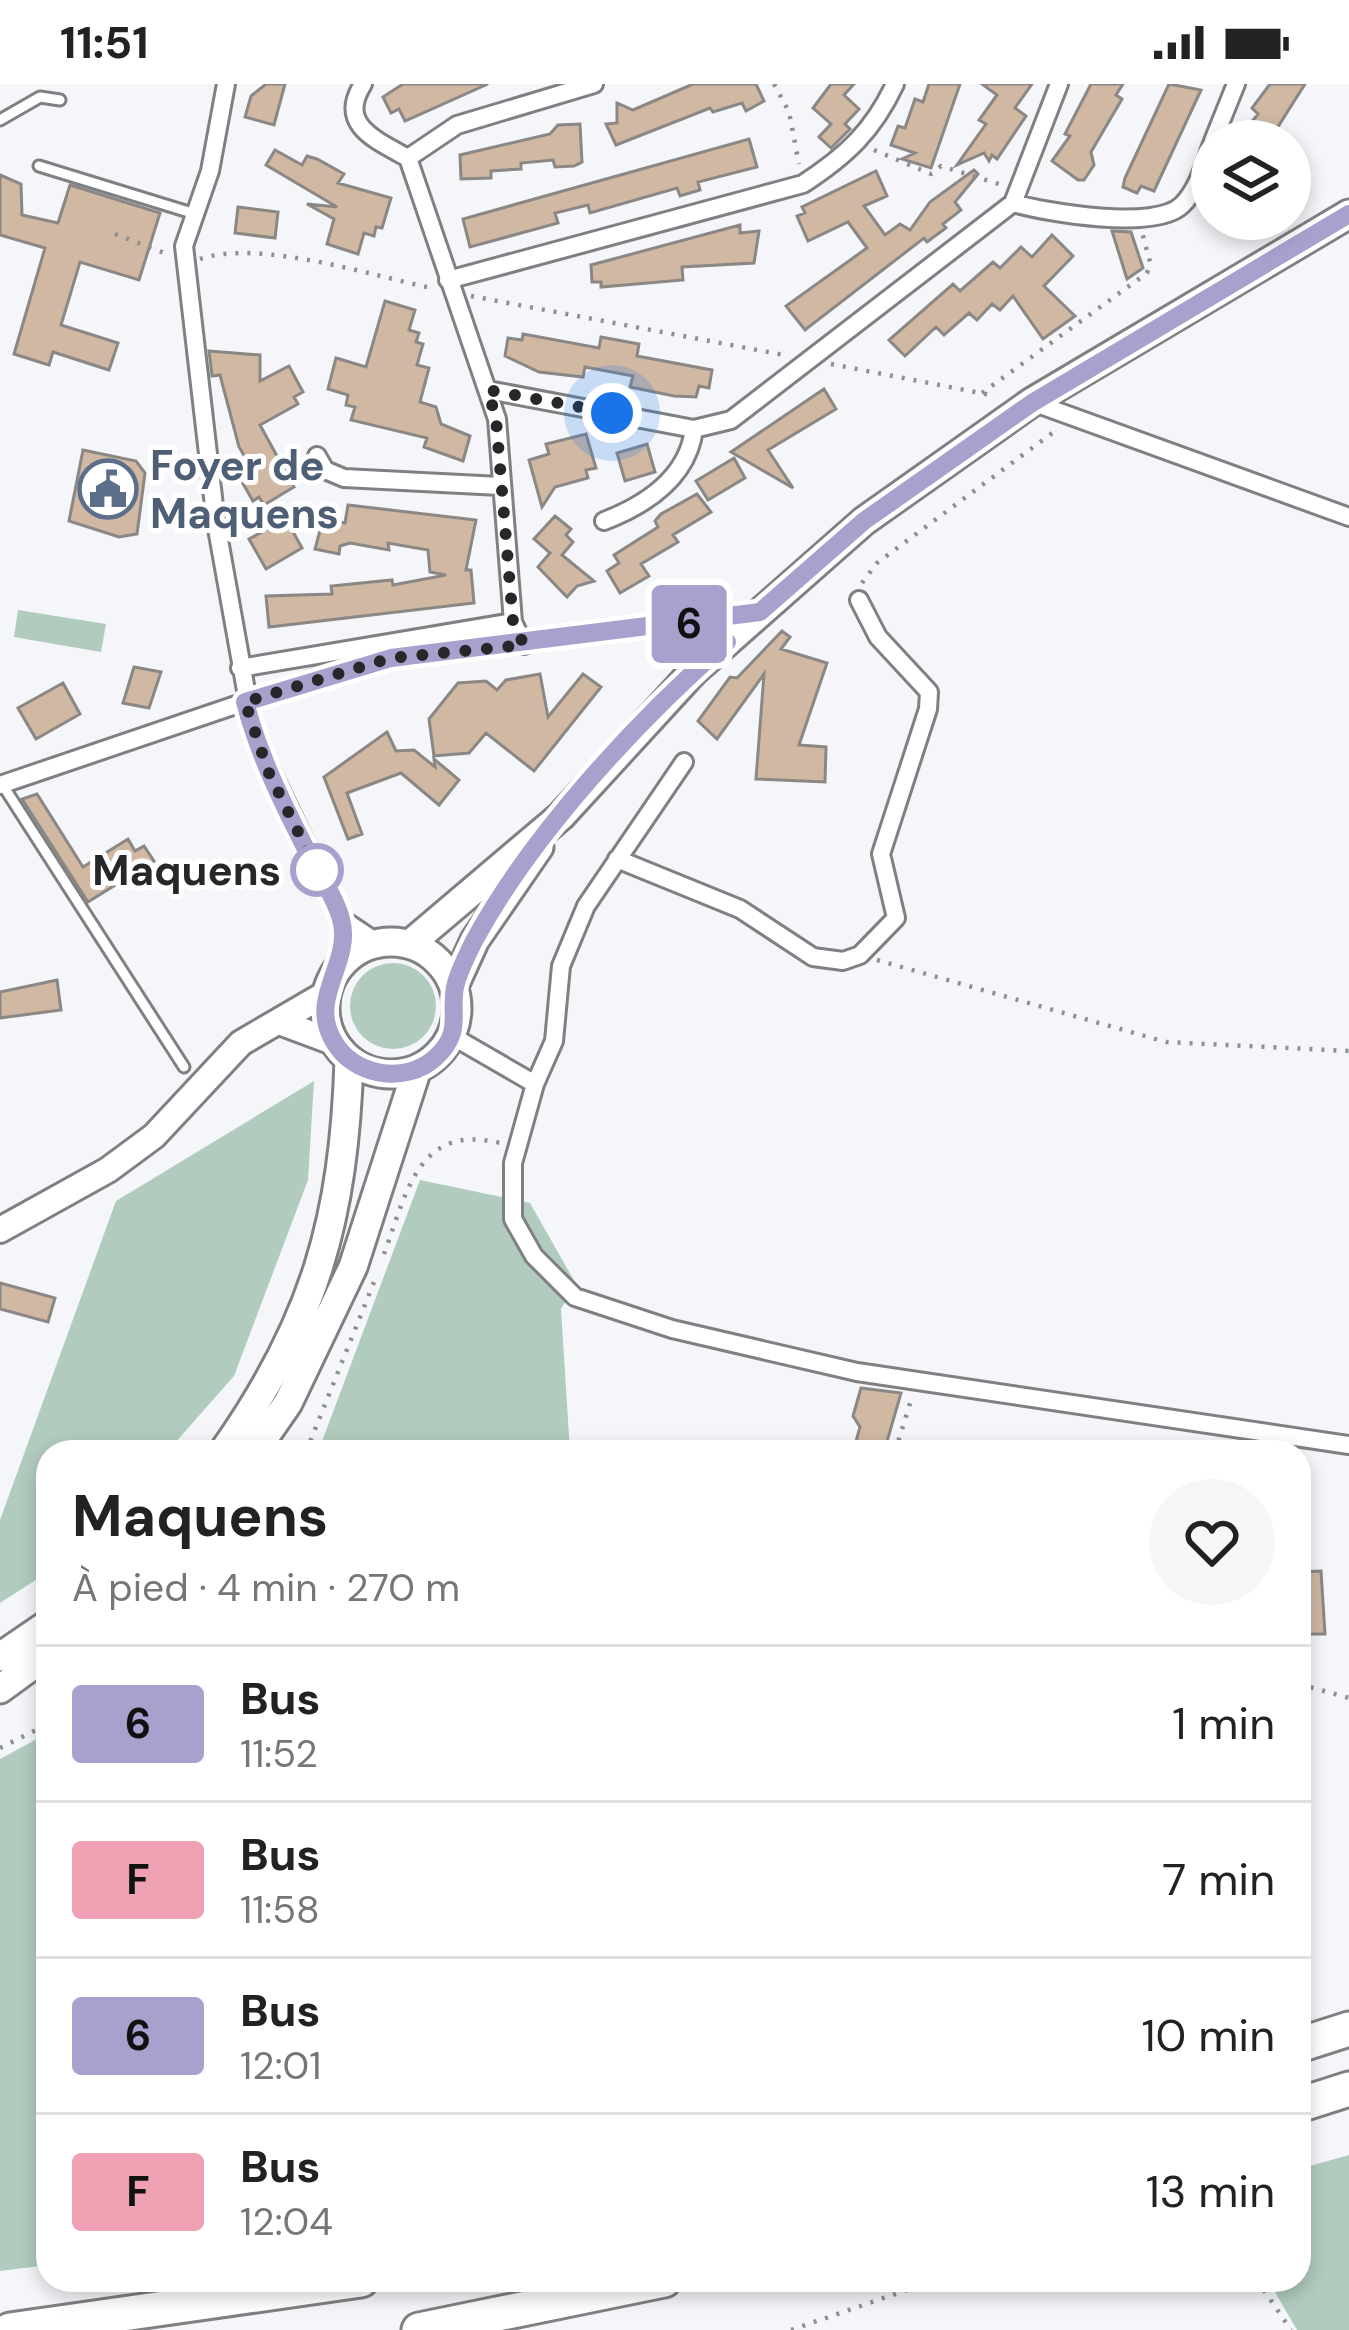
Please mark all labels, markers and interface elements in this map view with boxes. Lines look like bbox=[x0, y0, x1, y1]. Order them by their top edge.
text: 11:51 bbox=[60, 13, 149, 72]
map controls bbox=[1191, 120, 1311, 240]
button: layers bbox=[1191, 120, 1311, 240]
your location bbox=[582, 383, 642, 443]
place label: Foyer de Maquens bbox=[150, 438, 339, 541]
public building icon: Foyer de Maquens bbox=[77, 458, 139, 520]
line badge: 6 bbox=[650, 585, 728, 663]
text: 6 bbox=[676, 596, 702, 651]
place label: Maquens bbox=[92, 843, 281, 898]
marker: Maquens bbox=[292, 845, 342, 895]
text: Maquens bbox=[72, 1479, 328, 1554]
button: heart bbox=[1149, 1479, 1275, 1605]
text: À pied · 4 min · 270 m bbox=[72, 1562, 460, 1613]
text: Bus bbox=[240, 1669, 320, 1728]
text: 1 min bbox=[1172, 1694, 1275, 1753]
text: 6 bbox=[125, 1696, 151, 1751]
text: 11:52 bbox=[240, 1728, 318, 1779]
text: Bus bbox=[240, 1825, 320, 1884]
text: 7 min bbox=[1162, 1850, 1275, 1909]
text: F bbox=[126, 1852, 150, 1907]
text: 11:58 bbox=[240, 1884, 320, 1935]
text: Bus bbox=[240, 1981, 320, 2040]
text: 10 min bbox=[1141, 2006, 1275, 2065]
text: 6 bbox=[125, 2008, 151, 2063]
text: 12:01 bbox=[240, 2040, 321, 2091]
text: Bus bbox=[240, 2137, 320, 2196]
text: 13 min bbox=[1146, 2162, 1275, 2221]
text: F bbox=[126, 2164, 150, 2219]
text: 12:04 bbox=[240, 2196, 333, 2247]

